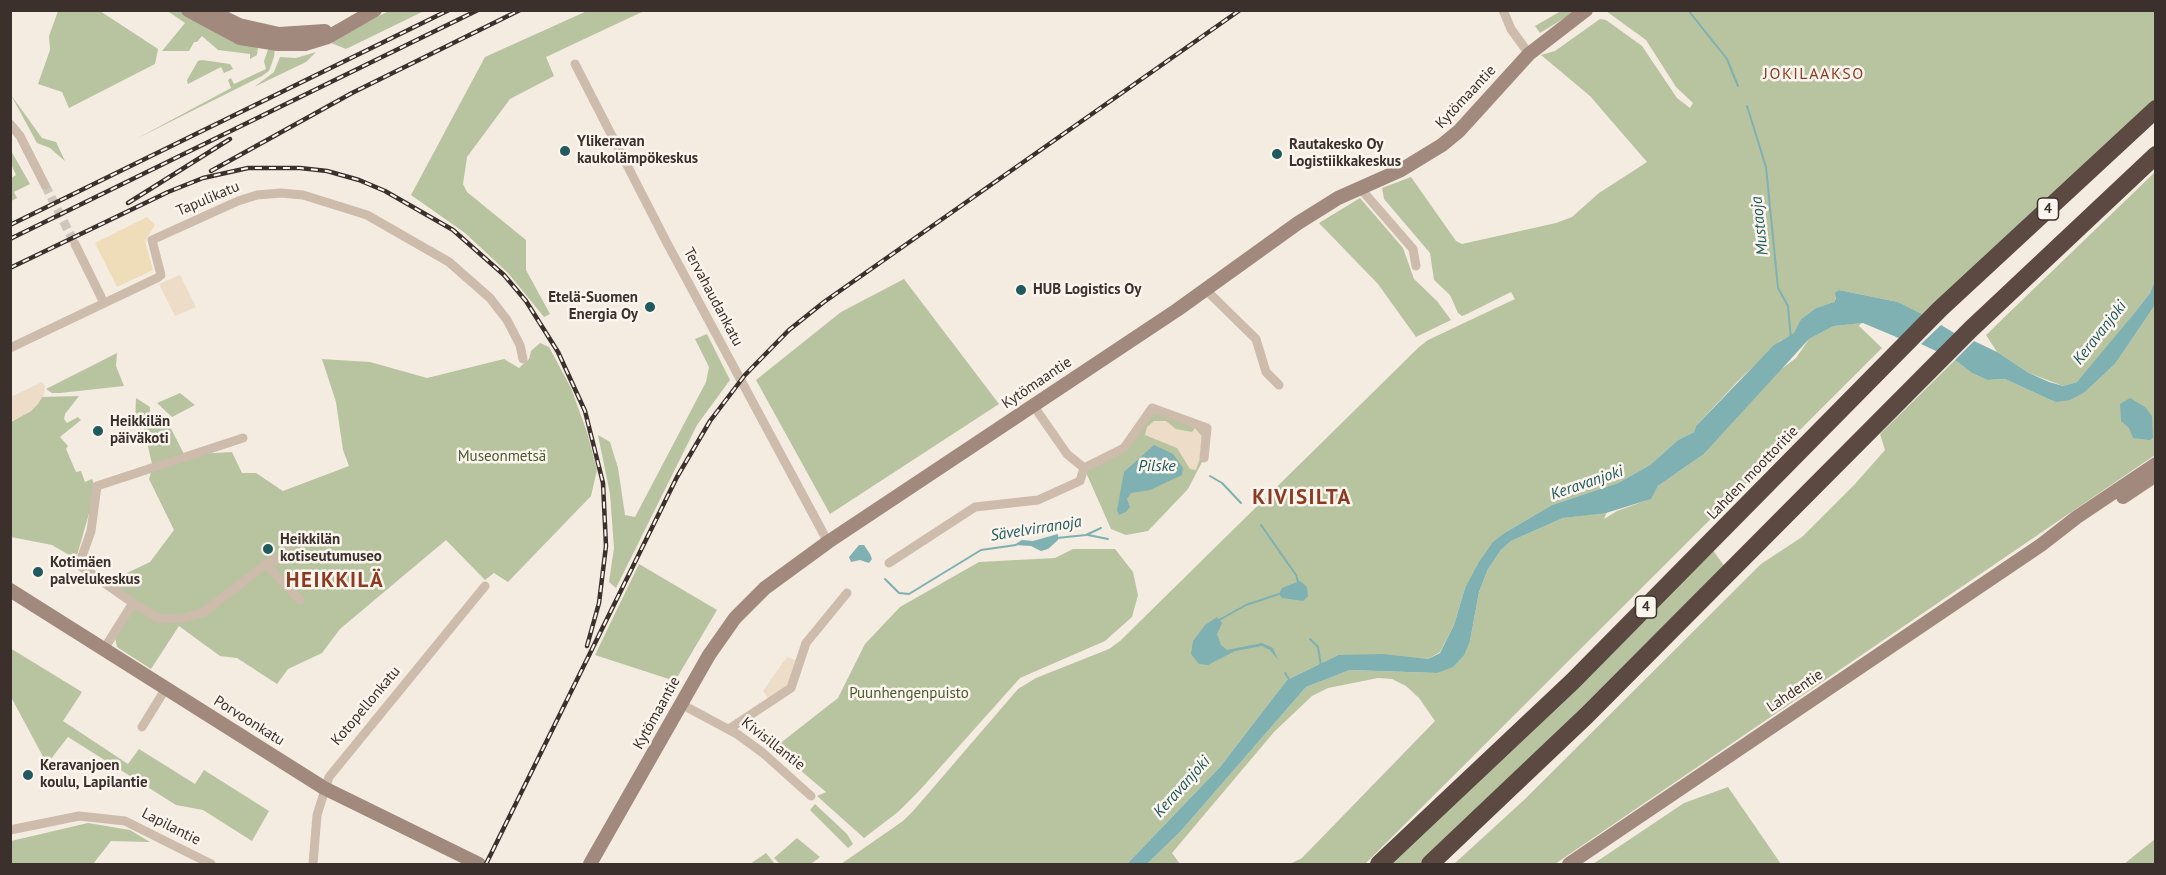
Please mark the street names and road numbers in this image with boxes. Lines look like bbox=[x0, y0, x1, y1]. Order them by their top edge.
street label: Kytömaantie bbox=[1432, 62, 1500, 132]
street label: Tapulikatu bbox=[174, 178, 242, 220]
road number: 4 bbox=[2038, 198, 2058, 220]
street label: Tervahaudankatu bbox=[679, 245, 747, 349]
street label: Kytömaantie bbox=[999, 353, 1075, 413]
street label: Lahden moottoritie bbox=[1704, 422, 1802, 524]
road number: 4 bbox=[1636, 596, 1656, 618]
street label: Kotopellonkatu bbox=[328, 663, 404, 749]
street label: Lahdentie bbox=[1764, 666, 1826, 716]
street label: Kytömaantie bbox=[630, 674, 684, 752]
street label: Porvoonkatu bbox=[210, 692, 288, 750]
street label: Kivisillantie bbox=[738, 714, 808, 774]
street label: Lapilantie bbox=[138, 805, 204, 849]

